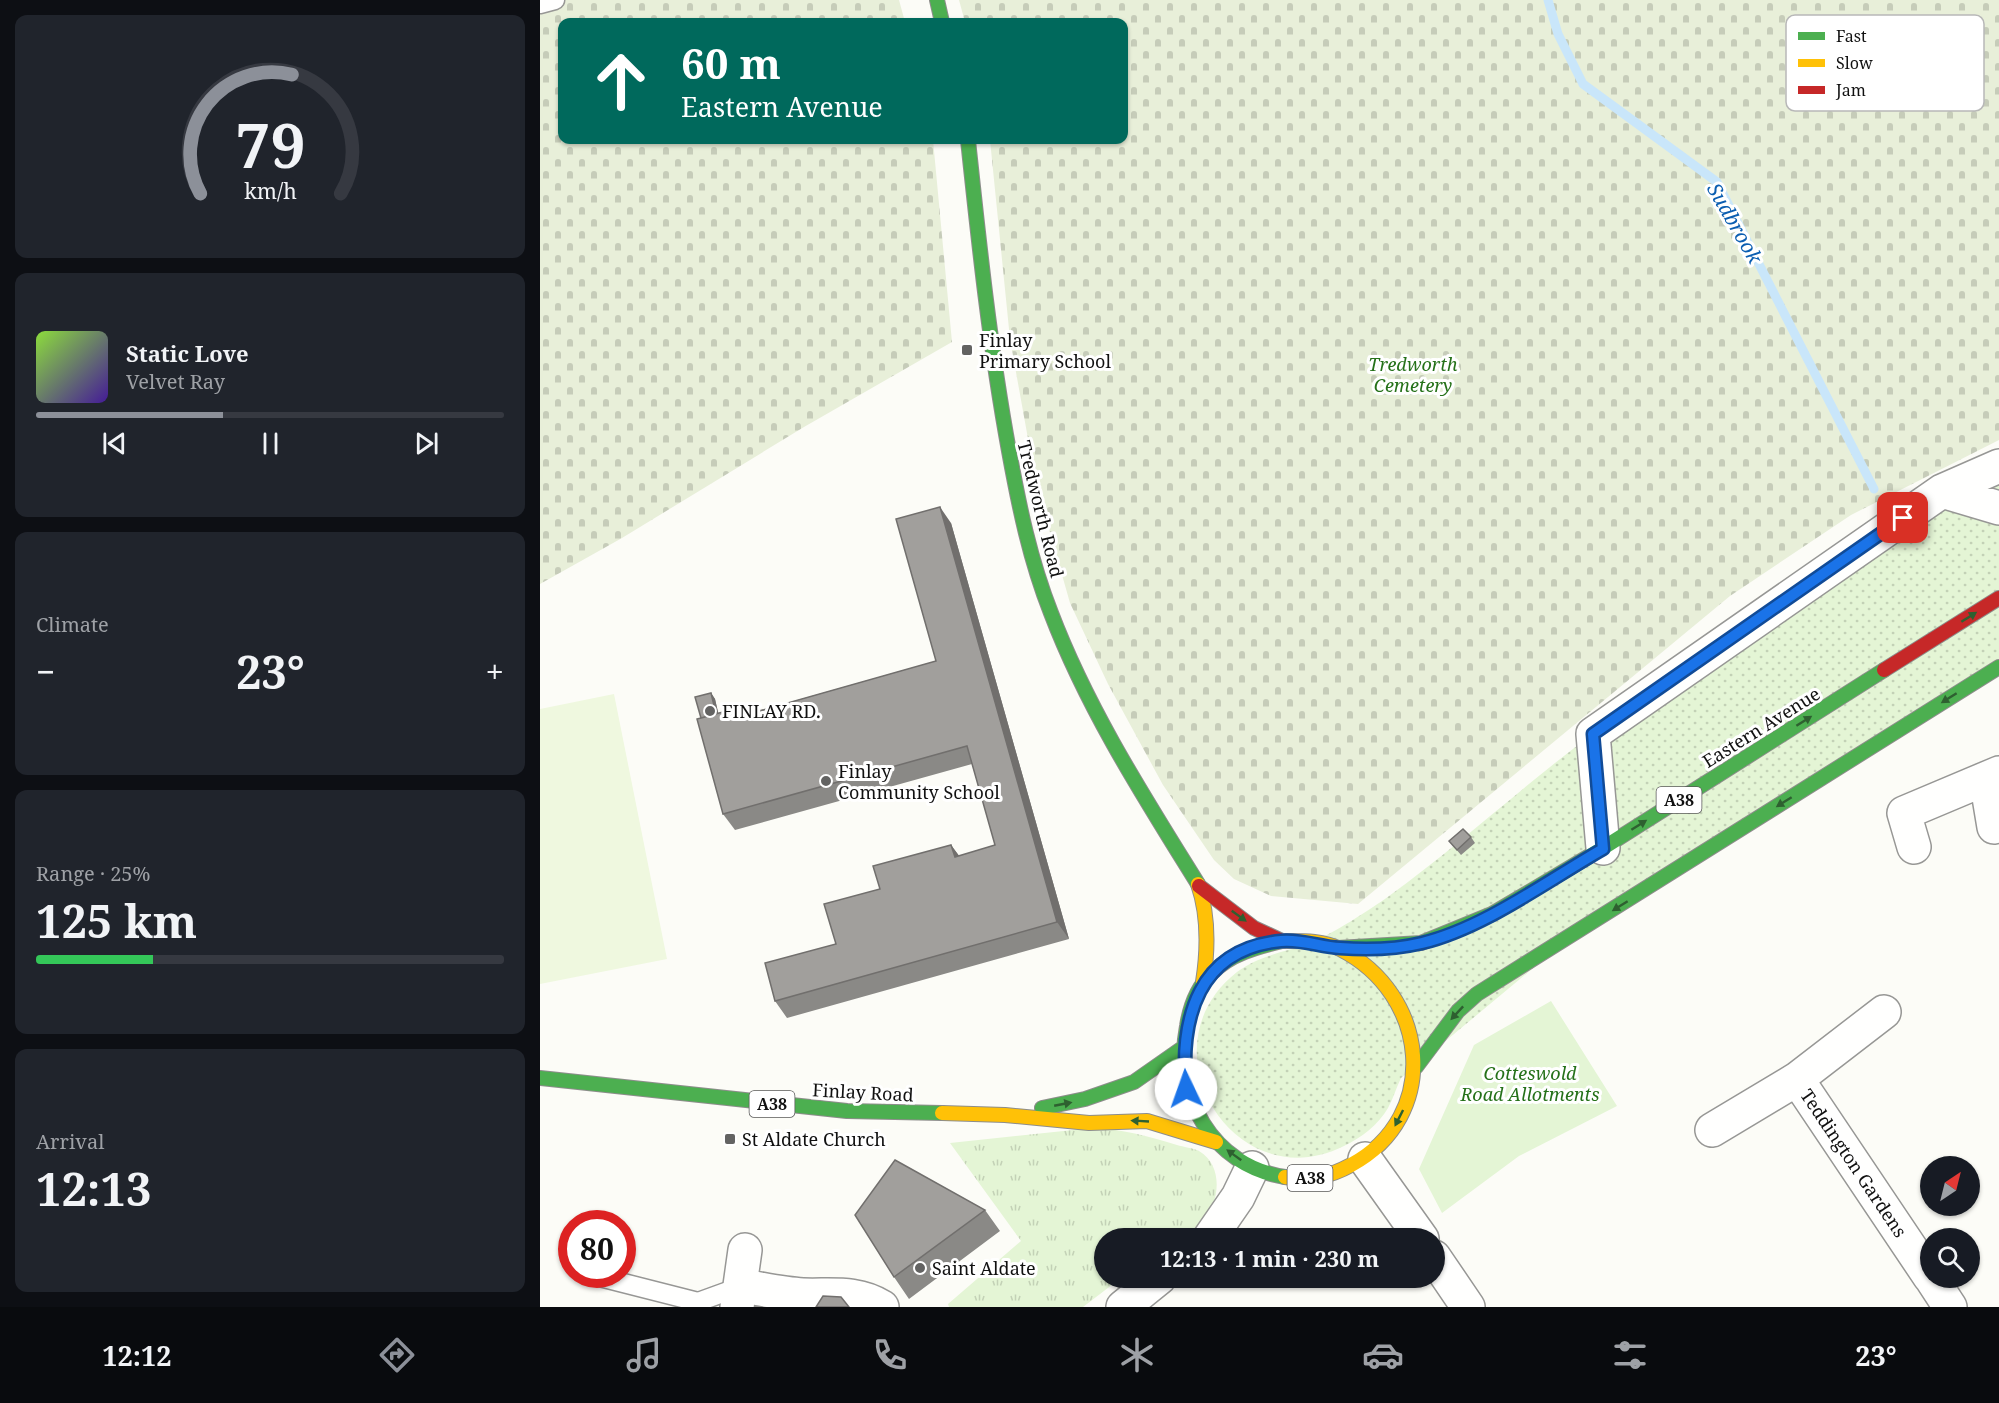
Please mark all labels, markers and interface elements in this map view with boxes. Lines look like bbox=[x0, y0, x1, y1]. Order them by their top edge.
legend bbox=[1786, 15, 1984, 111]
text: Fast bbox=[1836, 25, 1867, 47]
text: 60 m bbox=[681, 34, 781, 91]
icon: ahead bbox=[582, 42, 660, 120]
text: Slow bbox=[1836, 52, 1873, 74]
text: Jam bbox=[1835, 79, 1866, 101]
text: Eastern Avenue bbox=[681, 88, 883, 125]
text: 79 bbox=[235, 101, 305, 186]
text: km/h bbox=[244, 176, 297, 205]
water label: Sudbrook bbox=[1701, 178, 1769, 269]
place label: Finlay Primary School bbox=[979, 328, 1111, 373]
text: Static Love bbox=[126, 338, 249, 368]
marker: Finlay Primary School bbox=[960, 343, 974, 357]
park label: Tredworth Cemetery bbox=[1368, 352, 1458, 397]
text: Velvet Ray bbox=[126, 368, 225, 395]
icon: previous bbox=[98, 427, 131, 460]
icon: pause bbox=[254, 427, 287, 460]
icon: next bbox=[410, 427, 443, 460]
street label: Tredworth Road bbox=[1012, 438, 1070, 580]
pin bbox=[1877, 492, 1928, 543]
icon: arrive bbox=[1886, 501, 1919, 534]
text: Climate bbox=[36, 611, 109, 638]
one-way arrow bbox=[1961, 611, 1977, 622]
text: 23° bbox=[236, 641, 305, 702]
text: − bbox=[36, 649, 55, 694]
text: + bbox=[486, 649, 504, 694]
street label: Eastern Avenue bbox=[1698, 681, 1824, 773]
one-way arrow bbox=[1941, 693, 1958, 704]
place label: FINLAY RD. bbox=[722, 699, 821, 723]
marker: FINLAY RD. bbox=[703, 704, 717, 718]
one-way arrow bbox=[1796, 716, 1812, 727]
place label: Finlay Community School bbox=[838, 759, 1000, 804]
marker: Finlay Community School bbox=[819, 774, 833, 788]
road number: A38 bbox=[1656, 787, 1702, 813]
one-way arrow bbox=[1776, 797, 1793, 808]
one-way arrow bbox=[1631, 820, 1647, 831]
text: Range · 25% bbox=[36, 860, 150, 887]
text: 125 km bbox=[36, 890, 197, 951]
one-way arrow bbox=[1611, 901, 1628, 912]
one-way arrow bbox=[1230, 910, 1246, 922]
one-way arrow bbox=[1451, 1005, 1464, 1020]
position arrow bbox=[1154, 1057, 1218, 1121]
park label: Cotteswold Road Allotments bbox=[1459, 1061, 1600, 1106]
street label: Finlay Road bbox=[812, 1077, 914, 1107]
street label: Teddington Gardens bbox=[1795, 1084, 1913, 1242]
road number: A38 bbox=[750, 1091, 794, 1117]
one-way arrow bbox=[1053, 1099, 1072, 1108]
one-way arrow bbox=[1395, 1110, 1404, 1127]
one-way arrow bbox=[1130, 1117, 1149, 1126]
place label: St Aldate Church bbox=[742, 1127, 886, 1151]
text: Arrival bbox=[36, 1128, 104, 1155]
marker: St Aldate Church bbox=[723, 1132, 737, 1146]
one-way arrow bbox=[1227, 1149, 1243, 1161]
north arrow bbox=[1920, 1156, 1980, 1216]
map controls bbox=[1920, 1156, 1980, 1288]
text: 12:13 bbox=[36, 1158, 151, 1219]
road number: A38 bbox=[1288, 1165, 1332, 1191]
speed limit sign: 80 bbox=[558, 1210, 636, 1288]
button: search bbox=[1920, 1228, 1980, 1288]
text: 12:13 · 1 min · 230 m bbox=[1160, 1243, 1379, 1273]
place label: Saint Aldate bbox=[932, 1256, 1036, 1280]
marker: Saint Aldate bbox=[913, 1261, 927, 1275]
icon: directions bbox=[376, 1334, 418, 1376]
icon: music bbox=[623, 1334, 665, 1376]
icon: phone bbox=[869, 1334, 911, 1376]
icon: climate bbox=[1116, 1334, 1158, 1376]
icon: car bbox=[1362, 1334, 1404, 1376]
icon: filters bbox=[1609, 1334, 1651, 1376]
text: 12:12 bbox=[102, 1337, 172, 1374]
text: 23° bbox=[1855, 1337, 1897, 1374]

